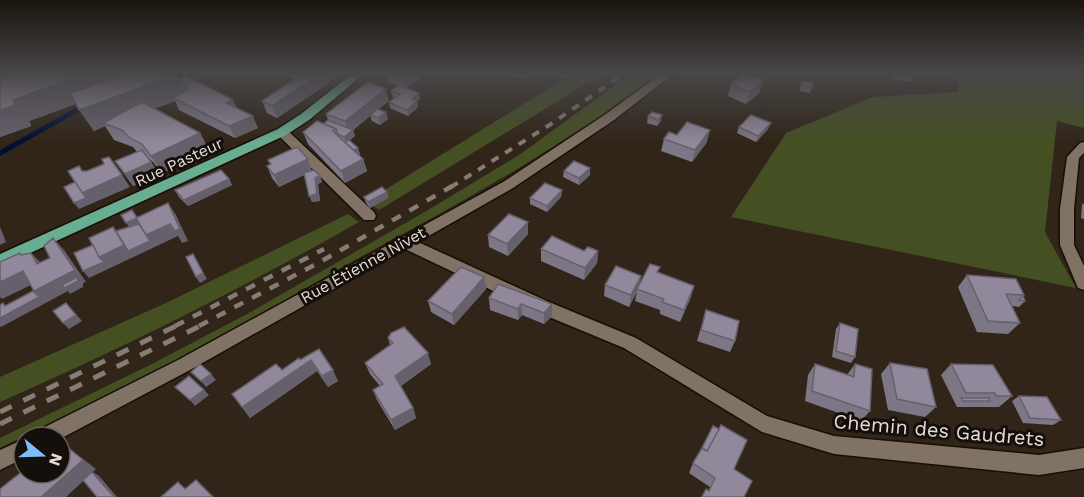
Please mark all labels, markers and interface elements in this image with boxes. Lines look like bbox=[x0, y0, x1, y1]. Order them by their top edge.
street label: Rue Pasteur bbox=[132, 133, 226, 191]
street label: Rue Étienne Nivet bbox=[297, 223, 429, 307]
street label: Chemin des Gaudrets bbox=[833, 409, 1045, 451]
north arrow bbox=[12, 425, 72, 485]
text: N bbox=[45, 451, 67, 468]

